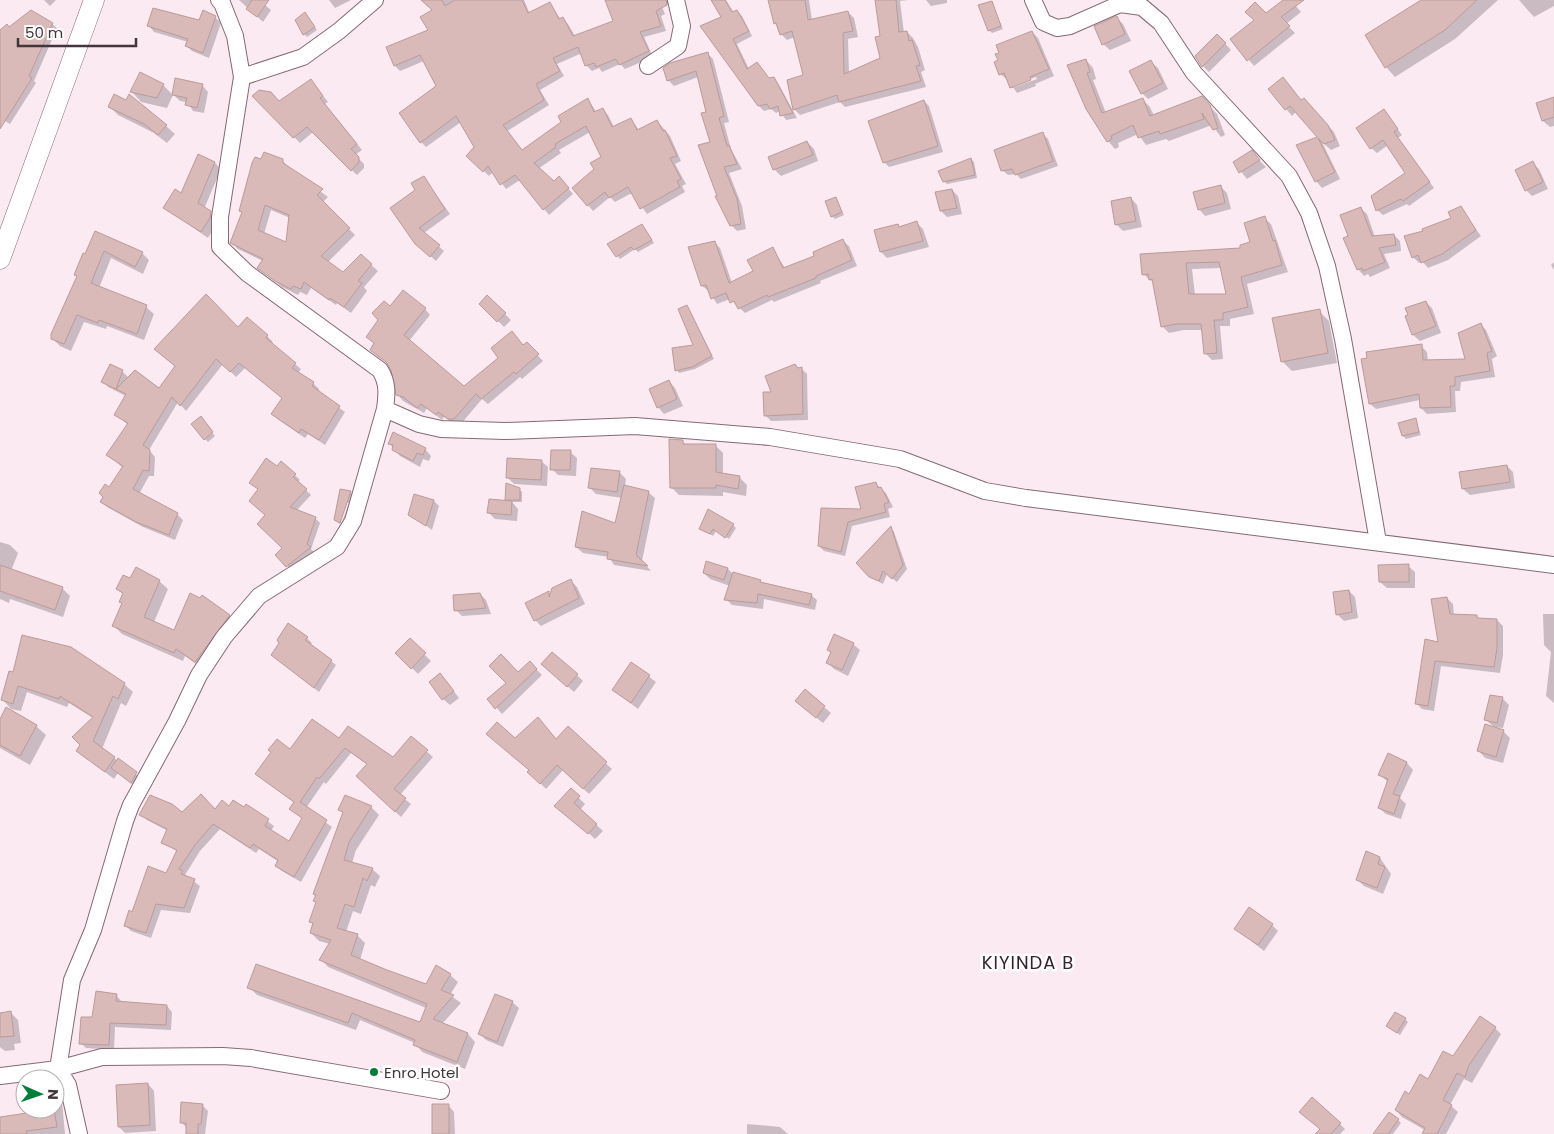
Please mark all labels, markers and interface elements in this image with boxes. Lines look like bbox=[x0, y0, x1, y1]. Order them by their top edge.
scale bar bbox=[18, 15, 135, 47]
text: 50 m bbox=[25, 22, 63, 43]
district label: KIYINDA B bbox=[982, 950, 1074, 975]
place label: Enro Hotel bbox=[384, 1062, 459, 1083]
marker: Enro Hotel bbox=[368, 1066, 380, 1078]
north arrow bbox=[15, 1069, 65, 1119]
text: N bbox=[43, 1089, 63, 1100]

